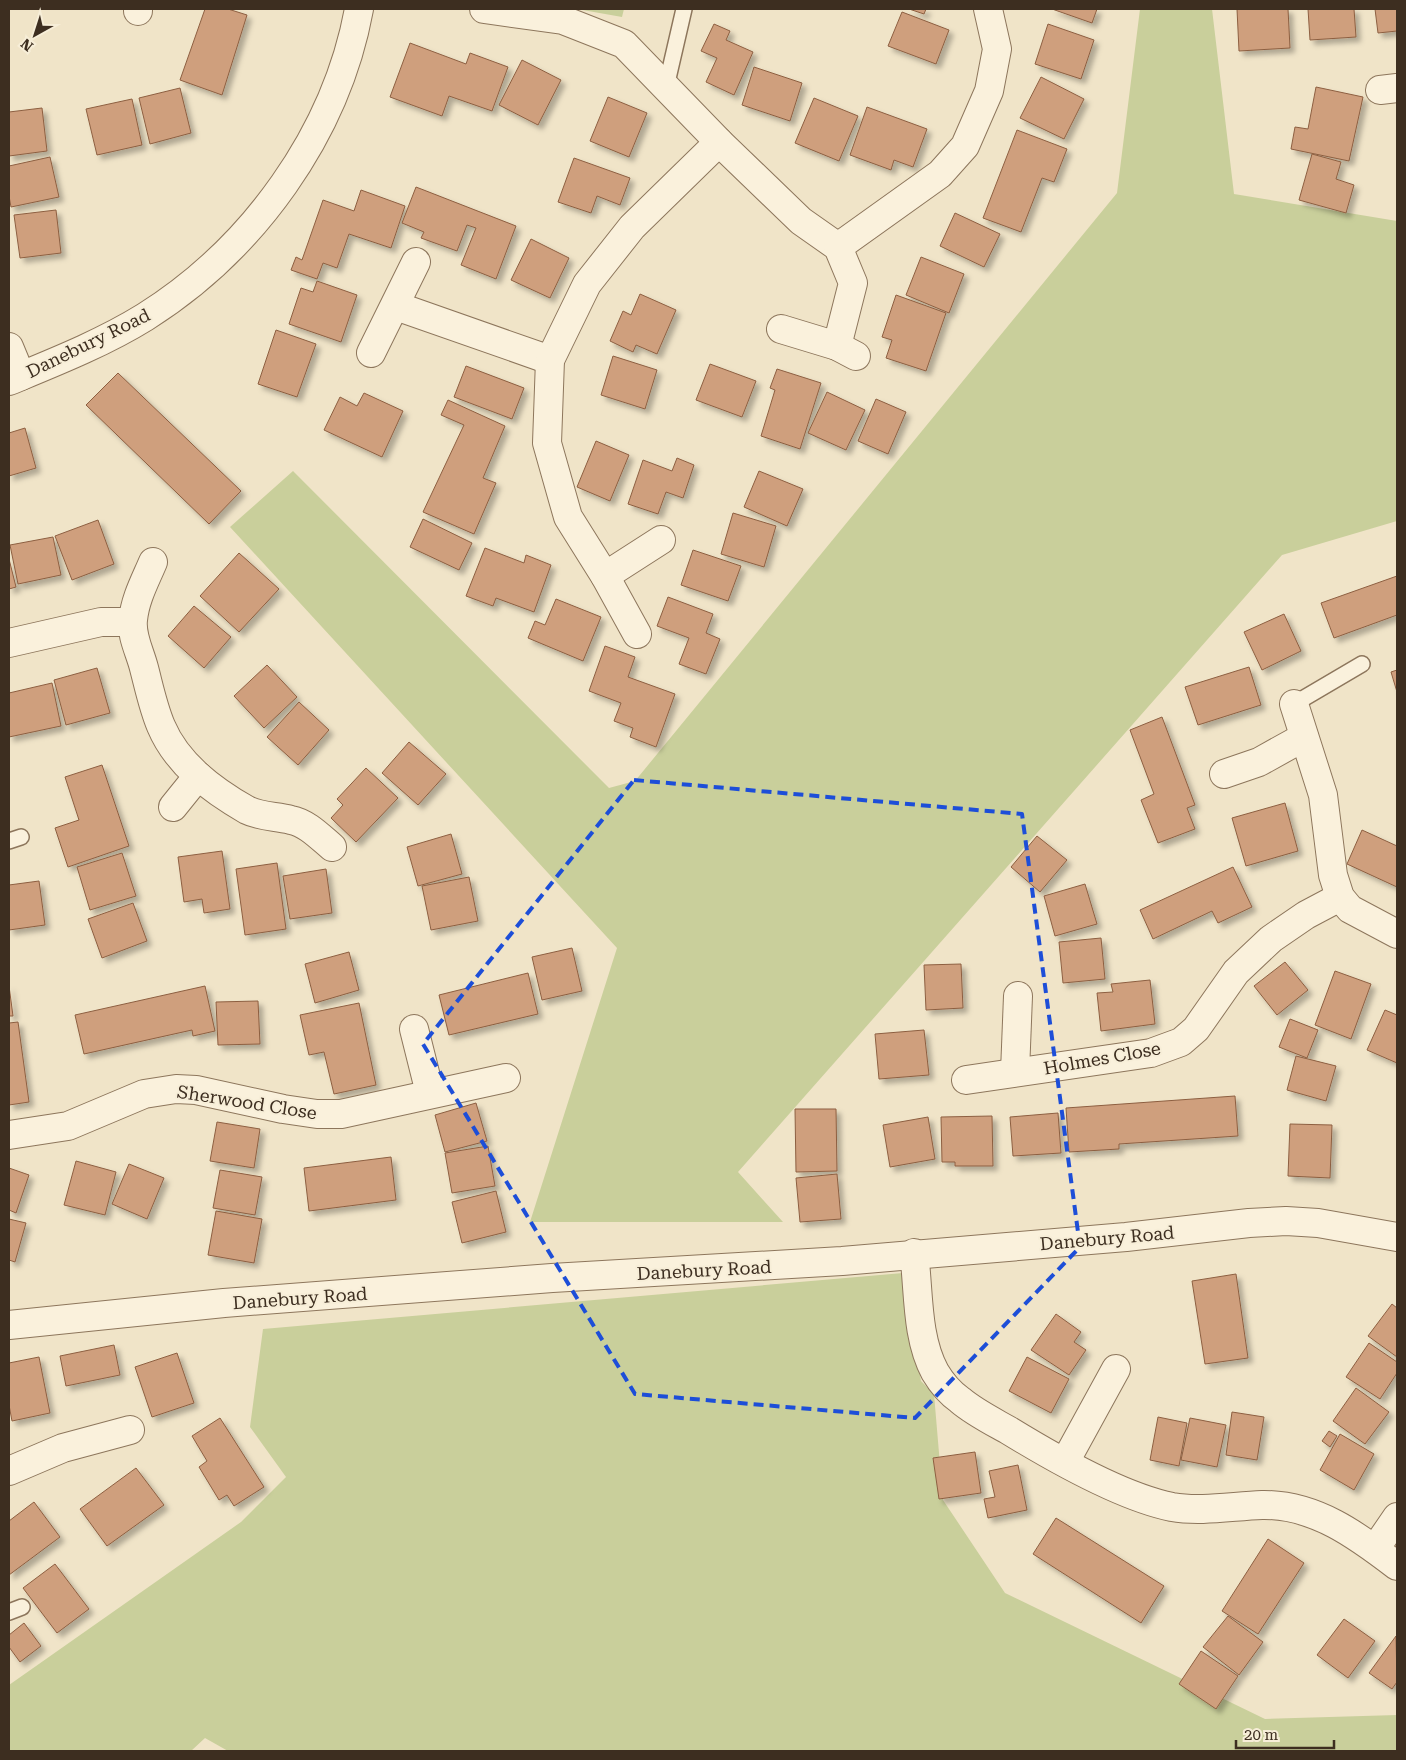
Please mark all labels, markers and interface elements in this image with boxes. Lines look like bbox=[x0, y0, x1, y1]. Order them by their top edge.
north arrow bbox=[10, 10, 60, 60]
text: N bbox=[17, 35, 36, 55]
street label: Danebury Road bbox=[23, 304, 154, 382]
street label: Holmes Close bbox=[1042, 1037, 1162, 1079]
street label: Sherwood Close bbox=[176, 1081, 318, 1123]
street label: Danebury Road bbox=[1039, 1222, 1176, 1254]
street label: Danebury Road bbox=[636, 1256, 772, 1284]
street label: Danebury Road bbox=[232, 1283, 369, 1313]
scale bar bbox=[1236, 1718, 1334, 1750]
text: 20 m bbox=[1244, 1726, 1279, 1744]

